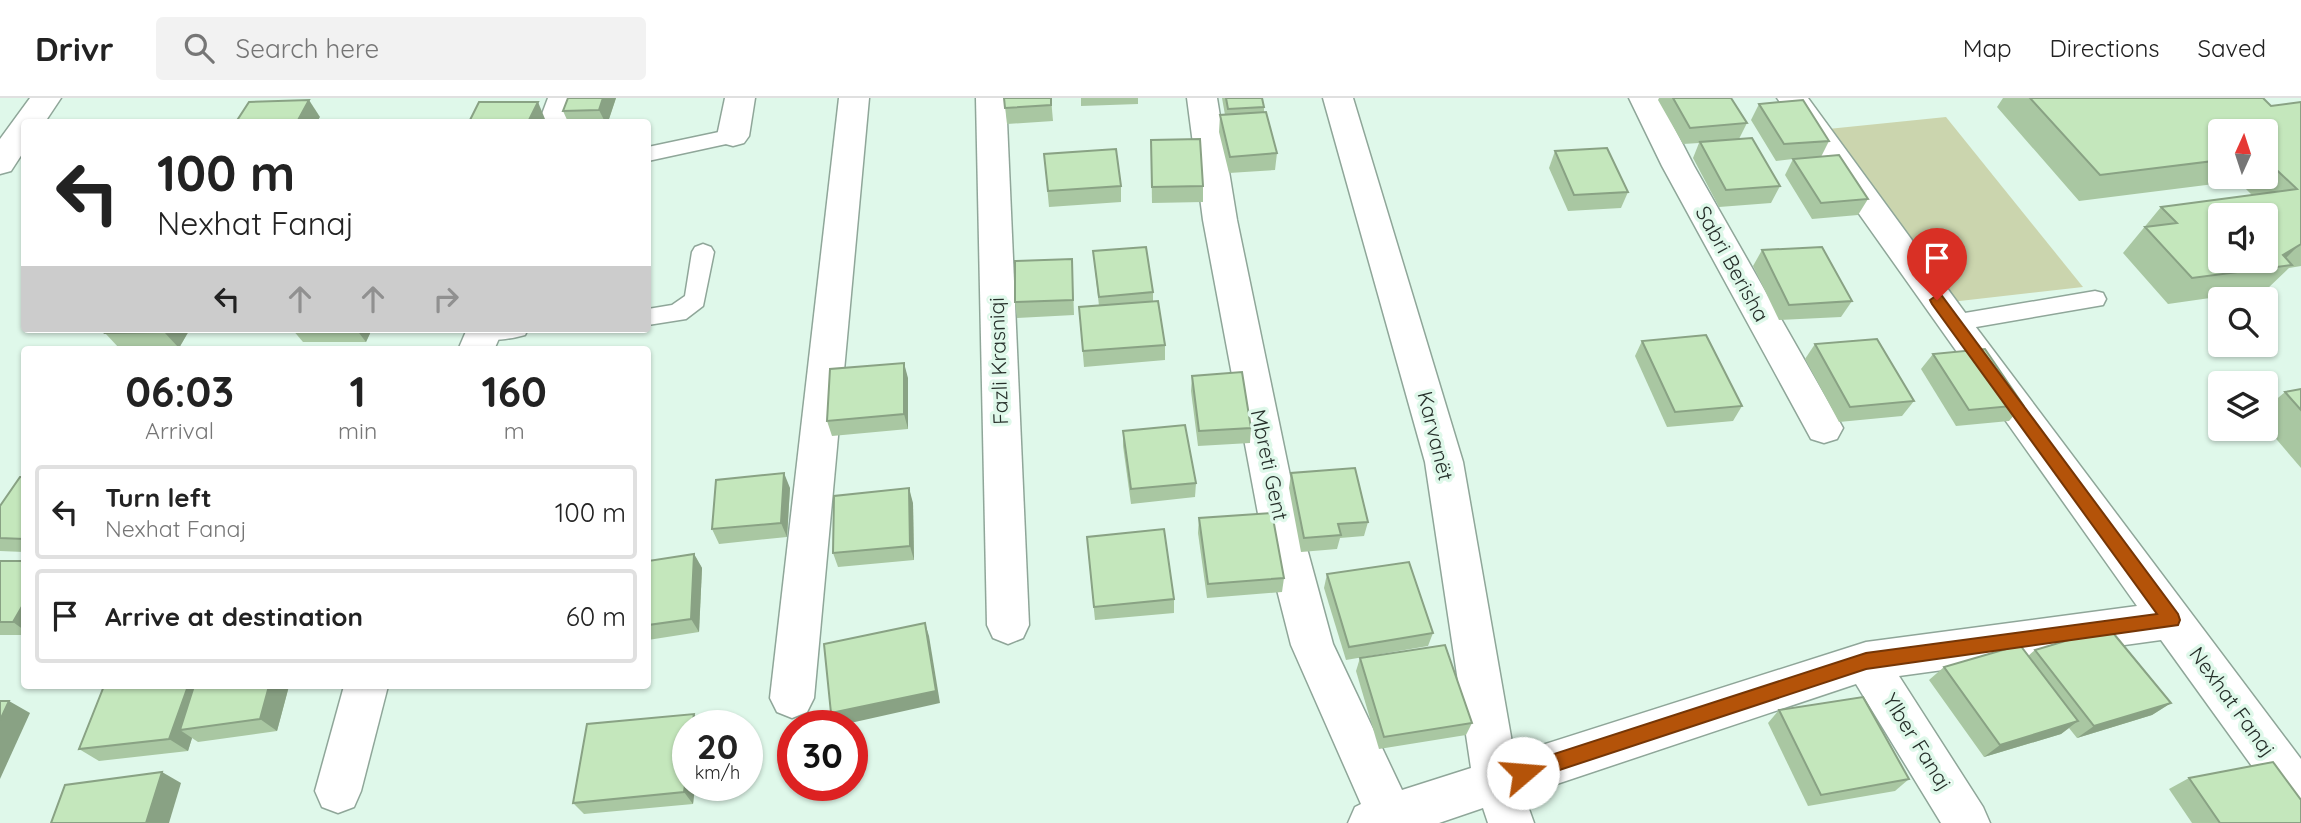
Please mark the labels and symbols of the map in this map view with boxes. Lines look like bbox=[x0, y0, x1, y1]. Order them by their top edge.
north arrow bbox=[2208, 119, 2278, 189]
street label: Sabri Berisha bbox=[1690, 201, 1775, 326]
pin bbox=[1907, 228, 1967, 300]
street label: Fazli Krasniqi bbox=[983, 297, 1013, 425]
street label: Karvanët bbox=[1412, 388, 1460, 483]
street label: Mbreti Gent bbox=[1246, 407, 1294, 523]
street label: Nexhat Fanaj bbox=[2184, 641, 2281, 761]
street label: Ylber Fanaj bbox=[1878, 688, 1958, 795]
speed limit sign: 30 bbox=[777, 710, 868, 801]
position arrow bbox=[1486, 736, 1560, 810]

